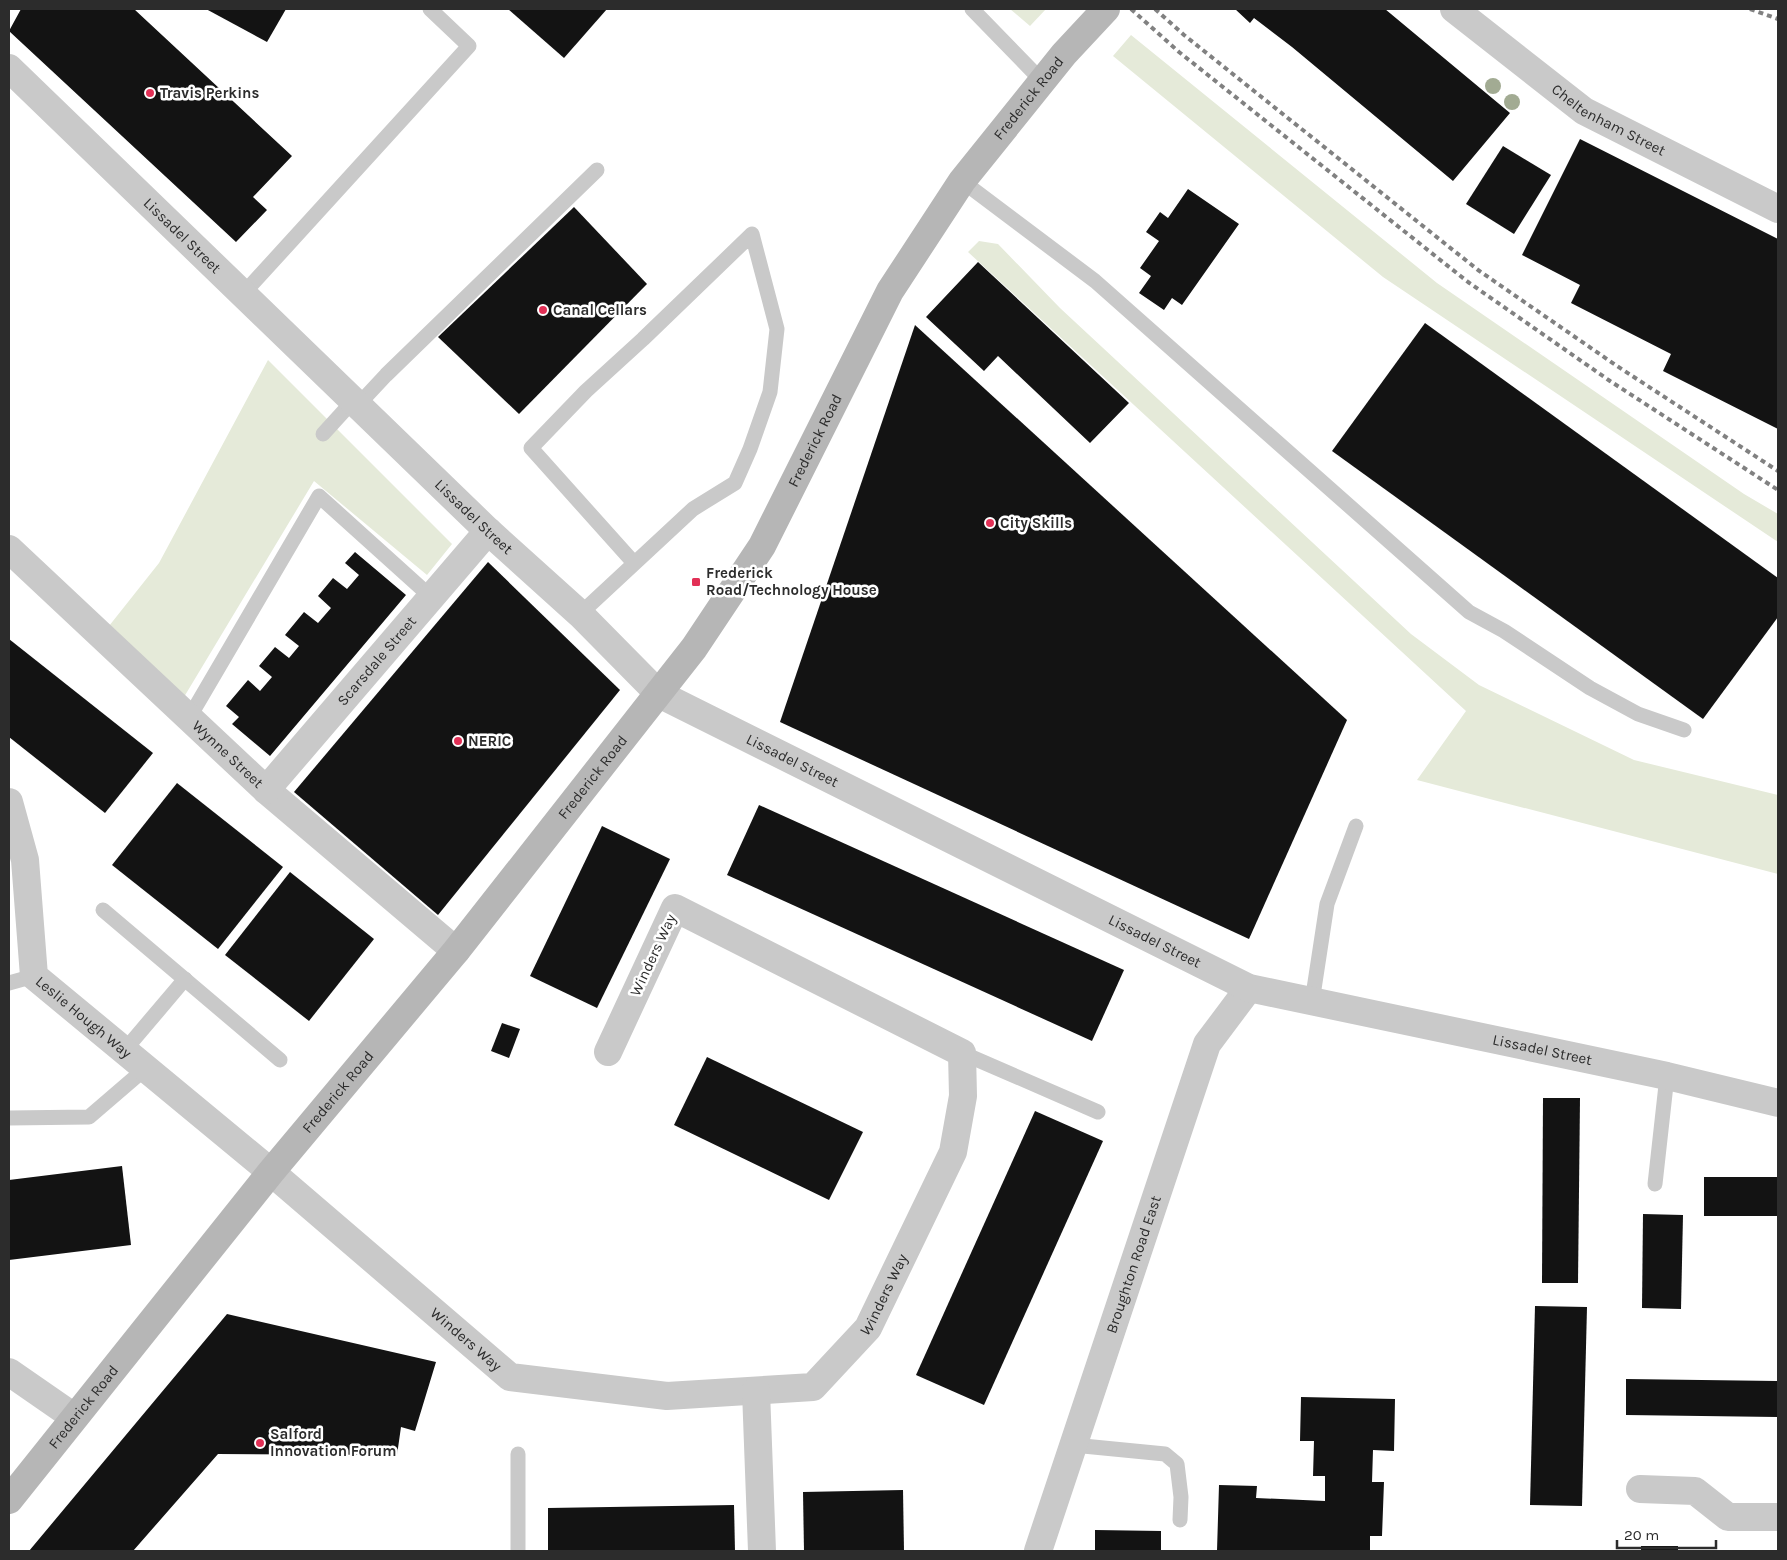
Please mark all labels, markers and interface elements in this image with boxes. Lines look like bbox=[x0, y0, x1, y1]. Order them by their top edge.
street label: Frederick Road bbox=[990, 53, 1067, 143]
street label: Cheltenham Street bbox=[1548, 80, 1669, 160]
place label: Travis Perkins bbox=[160, 84, 259, 102]
marker: Travis Perkins bbox=[144, 87, 156, 99]
street label: Lissadel Street bbox=[140, 194, 225, 277]
place label: Canal Cellars bbox=[553, 301, 647, 319]
marker: Canal Cellars bbox=[537, 304, 549, 316]
street label: Frederick Road bbox=[784, 391, 846, 490]
street label: Lissadel Street bbox=[431, 475, 517, 558]
place label: City Skills bbox=[1000, 514, 1072, 532]
marker: City Skills bbox=[984, 517, 996, 529]
place label: Frederick Road/Technology House bbox=[706, 564, 877, 599]
marker: Frederick Road/Technology House bbox=[690, 576, 702, 588]
street label: Scarsdale Street bbox=[333, 612, 420, 709]
street label: Wynne Street bbox=[188, 717, 267, 792]
street label: Lissadel Street bbox=[743, 730, 842, 791]
place label: NERIC bbox=[468, 732, 511, 750]
street label: Frederick Road bbox=[554, 732, 631, 823]
marker: NERIC bbox=[452, 735, 464, 747]
street label: Lissadel Street bbox=[1106, 910, 1204, 972]
street label: Winders Way bbox=[626, 911, 680, 999]
street label: Leslie Hough Way bbox=[32, 972, 135, 1062]
street label: Lissadel Street bbox=[1491, 1031, 1594, 1069]
street label: Frederick Road bbox=[298, 1047, 377, 1137]
street label: Broughton Road East bbox=[1102, 1193, 1165, 1336]
street label: Winders Way bbox=[856, 1251, 911, 1340]
street label: Winders Way bbox=[427, 1304, 506, 1375]
street label: Frederick Road bbox=[44, 1362, 122, 1452]
place label: Salford Innovation Forum bbox=[270, 1425, 397, 1460]
marker: Salford Innovation Forum bbox=[254, 1437, 266, 1449]
scale bar bbox=[1617, 1518, 1716, 1550]
text: 20 m bbox=[1624, 1526, 1659, 1544]

